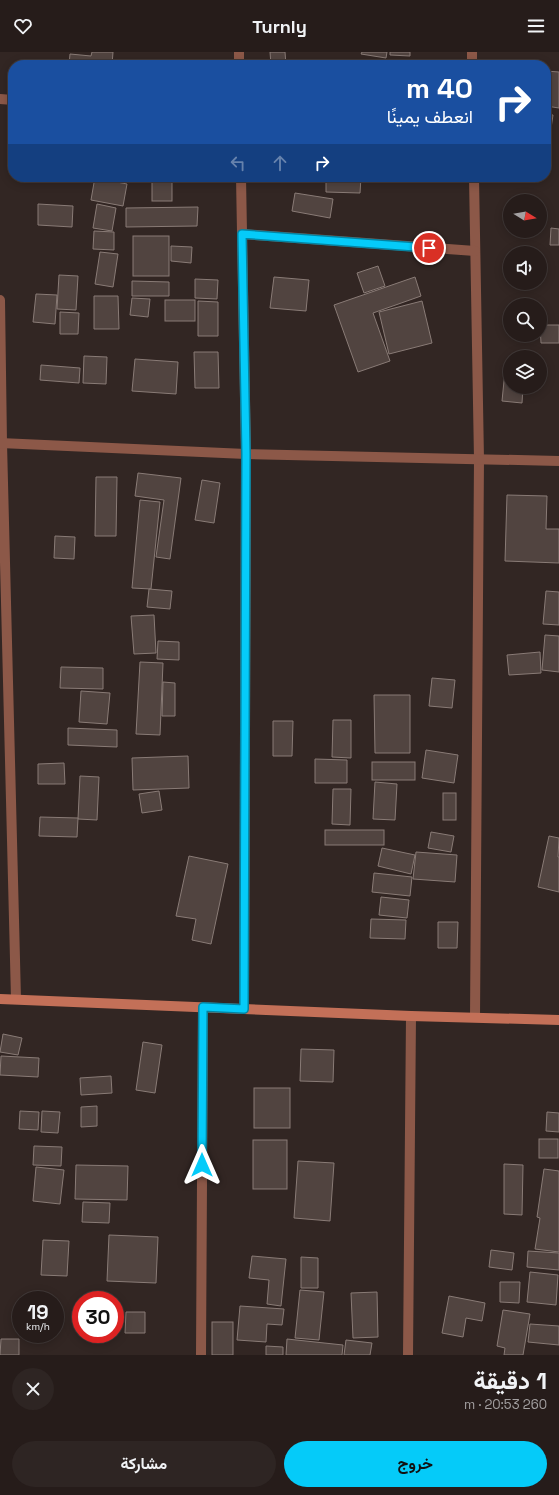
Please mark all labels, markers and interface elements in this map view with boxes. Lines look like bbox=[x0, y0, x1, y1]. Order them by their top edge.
icon: heart bbox=[12, 15, 34, 37]
text: Turnly bbox=[252, 15, 307, 38]
icon: menu bbox=[525, 15, 547, 37]
text: 40 m bbox=[406, 70, 473, 106]
icon: right bbox=[487, 76, 539, 128]
text: انعطف يمينًا bbox=[387, 105, 473, 128]
icon: left bbox=[227, 152, 249, 174]
icon: ahead bbox=[269, 152, 291, 174]
icon: right bbox=[311, 152, 333, 174]
north arrow bbox=[503, 194, 547, 238]
map controls bbox=[503, 194, 547, 394]
pin bbox=[412, 231, 446, 265]
icon: arrive bbox=[418, 237, 440, 259]
button: sound bbox=[503, 246, 547, 290]
button: search bbox=[503, 298, 547, 342]
button: layers bbox=[503, 350, 547, 394]
position arrow bbox=[181, 1144, 223, 1186]
speed limit sign: 30 bbox=[72, 1291, 124, 1343]
text: 19 bbox=[27, 1299, 49, 1325]
text: km/h bbox=[26, 1320, 50, 1333]
text: 1 دقيقة bbox=[473, 1365, 547, 1396]
button: close bbox=[12, 1368, 54, 1410]
text: 260 m · 20:53 bbox=[464, 1396, 547, 1413]
button: مشاركة bbox=[12, 1441, 276, 1487]
button: خروج bbox=[284, 1441, 547, 1487]

